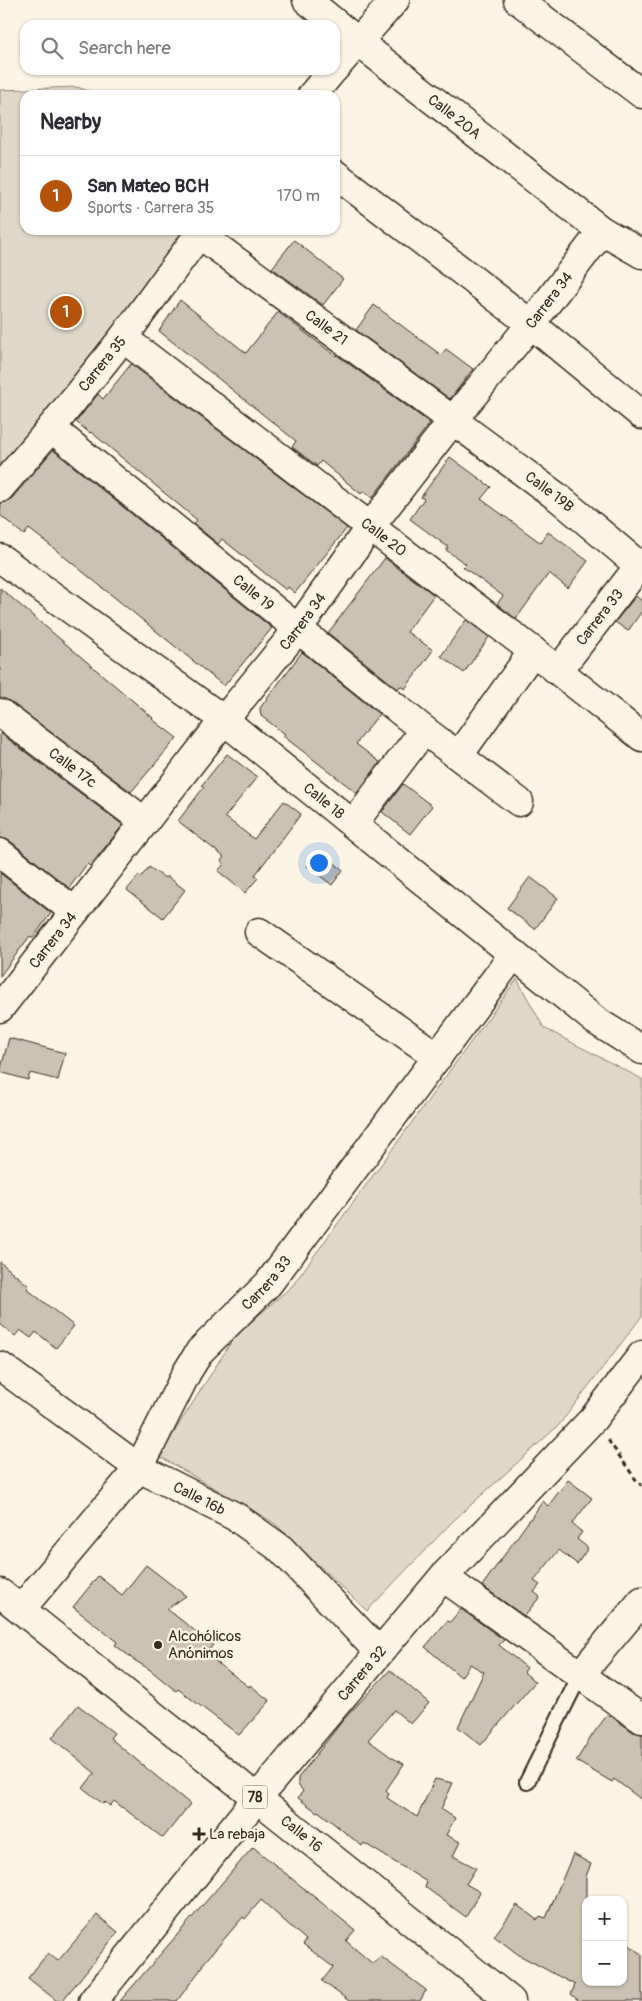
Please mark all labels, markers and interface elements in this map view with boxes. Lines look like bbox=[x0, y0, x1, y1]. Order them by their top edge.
search box bbox=[20, 20, 340, 75]
icon: search bbox=[38, 34, 66, 62]
text: Search here bbox=[78, 36, 171, 60]
street label: Calle 20A bbox=[424, 90, 485, 144]
text: Nearby bbox=[40, 109, 101, 136]
text: San Mateo BCH bbox=[87, 174, 209, 198]
text: 1 bbox=[53, 186, 59, 206]
text: 170 m bbox=[277, 186, 320, 206]
text: Sports · Carrera 35 bbox=[87, 198, 214, 218]
street label: Carrera 34 bbox=[522, 268, 578, 333]
pin: 1 bbox=[50, 293, 82, 331]
street label: Calle 21 bbox=[301, 306, 351, 350]
street label: Carrera 35 bbox=[75, 332, 131, 396]
street label: Calle 19B bbox=[521, 468, 577, 516]
street label: Calle 20 bbox=[357, 514, 410, 561]
street label: Calle 19 bbox=[229, 571, 278, 616]
street label: Carrera 33 bbox=[572, 585, 628, 650]
street label: Carrera 34 bbox=[276, 589, 331, 654]
street label: Calle 17c bbox=[45, 744, 101, 793]
street label: Calle 18 bbox=[299, 779, 348, 824]
your location bbox=[306, 850, 332, 876]
street label: Carrera 34 bbox=[25, 908, 81, 973]
street label: Carrera 33 bbox=[238, 1252, 296, 1315]
street label: Calle 16b bbox=[170, 1478, 228, 1520]
place label: Alcohólicos Anónimos bbox=[168, 1627, 241, 1663]
marker: Alcohólicos Anónimos bbox=[152, 1639, 164, 1651]
street label: Carrera 32 bbox=[334, 1642, 391, 1705]
road number: 78 bbox=[242, 1785, 268, 1808]
street label: Calle 16 bbox=[276, 1812, 326, 1857]
place label: La rebaja bbox=[209, 1825, 265, 1844]
marker: La rebaja bbox=[193, 1828, 205, 1840]
map controls bbox=[582, 1896, 627, 1986]
button: + bbox=[582, 1896, 627, 1941]
button: − bbox=[582, 1941, 627, 1986]

